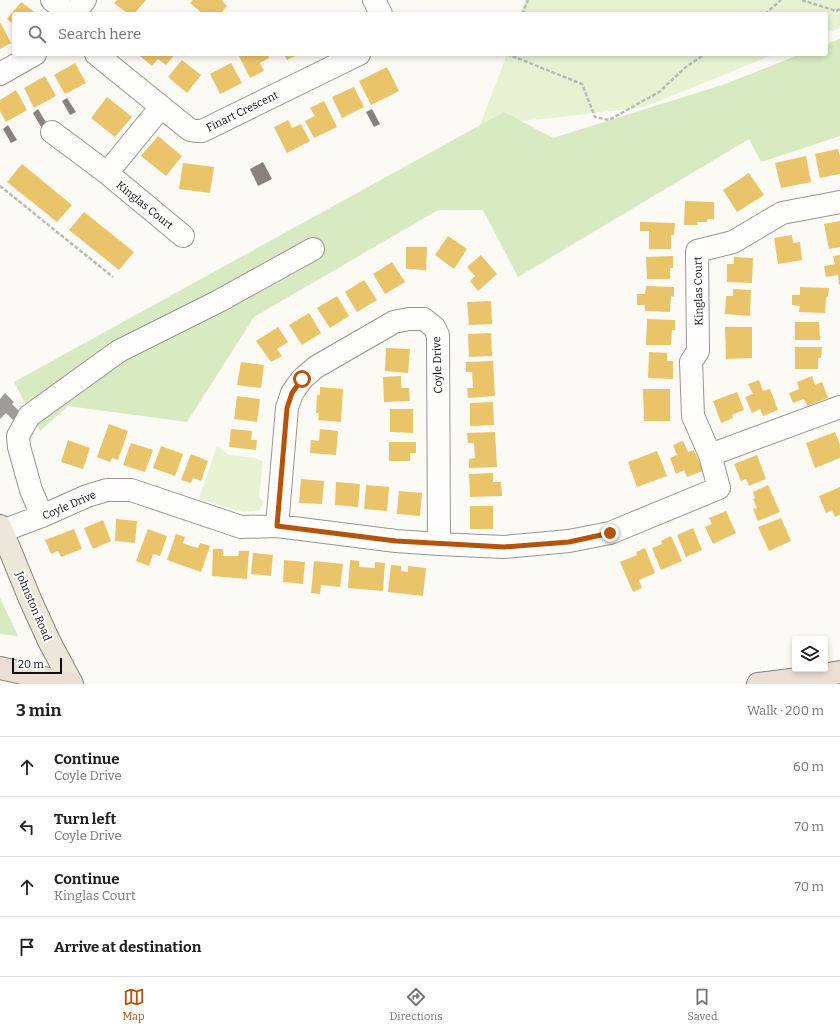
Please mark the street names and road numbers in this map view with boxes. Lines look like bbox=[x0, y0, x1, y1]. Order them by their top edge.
street label: Finart Crescent bbox=[204, 88, 280, 134]
street label: Kinglas Court bbox=[114, 179, 176, 232]
street label: Kinglas Court bbox=[691, 256, 706, 326]
street label: Coyle Drive bbox=[430, 336, 445, 394]
street label: Coyle Drive bbox=[40, 488, 98, 523]
street label: Johnston Road bbox=[13, 569, 54, 643]

